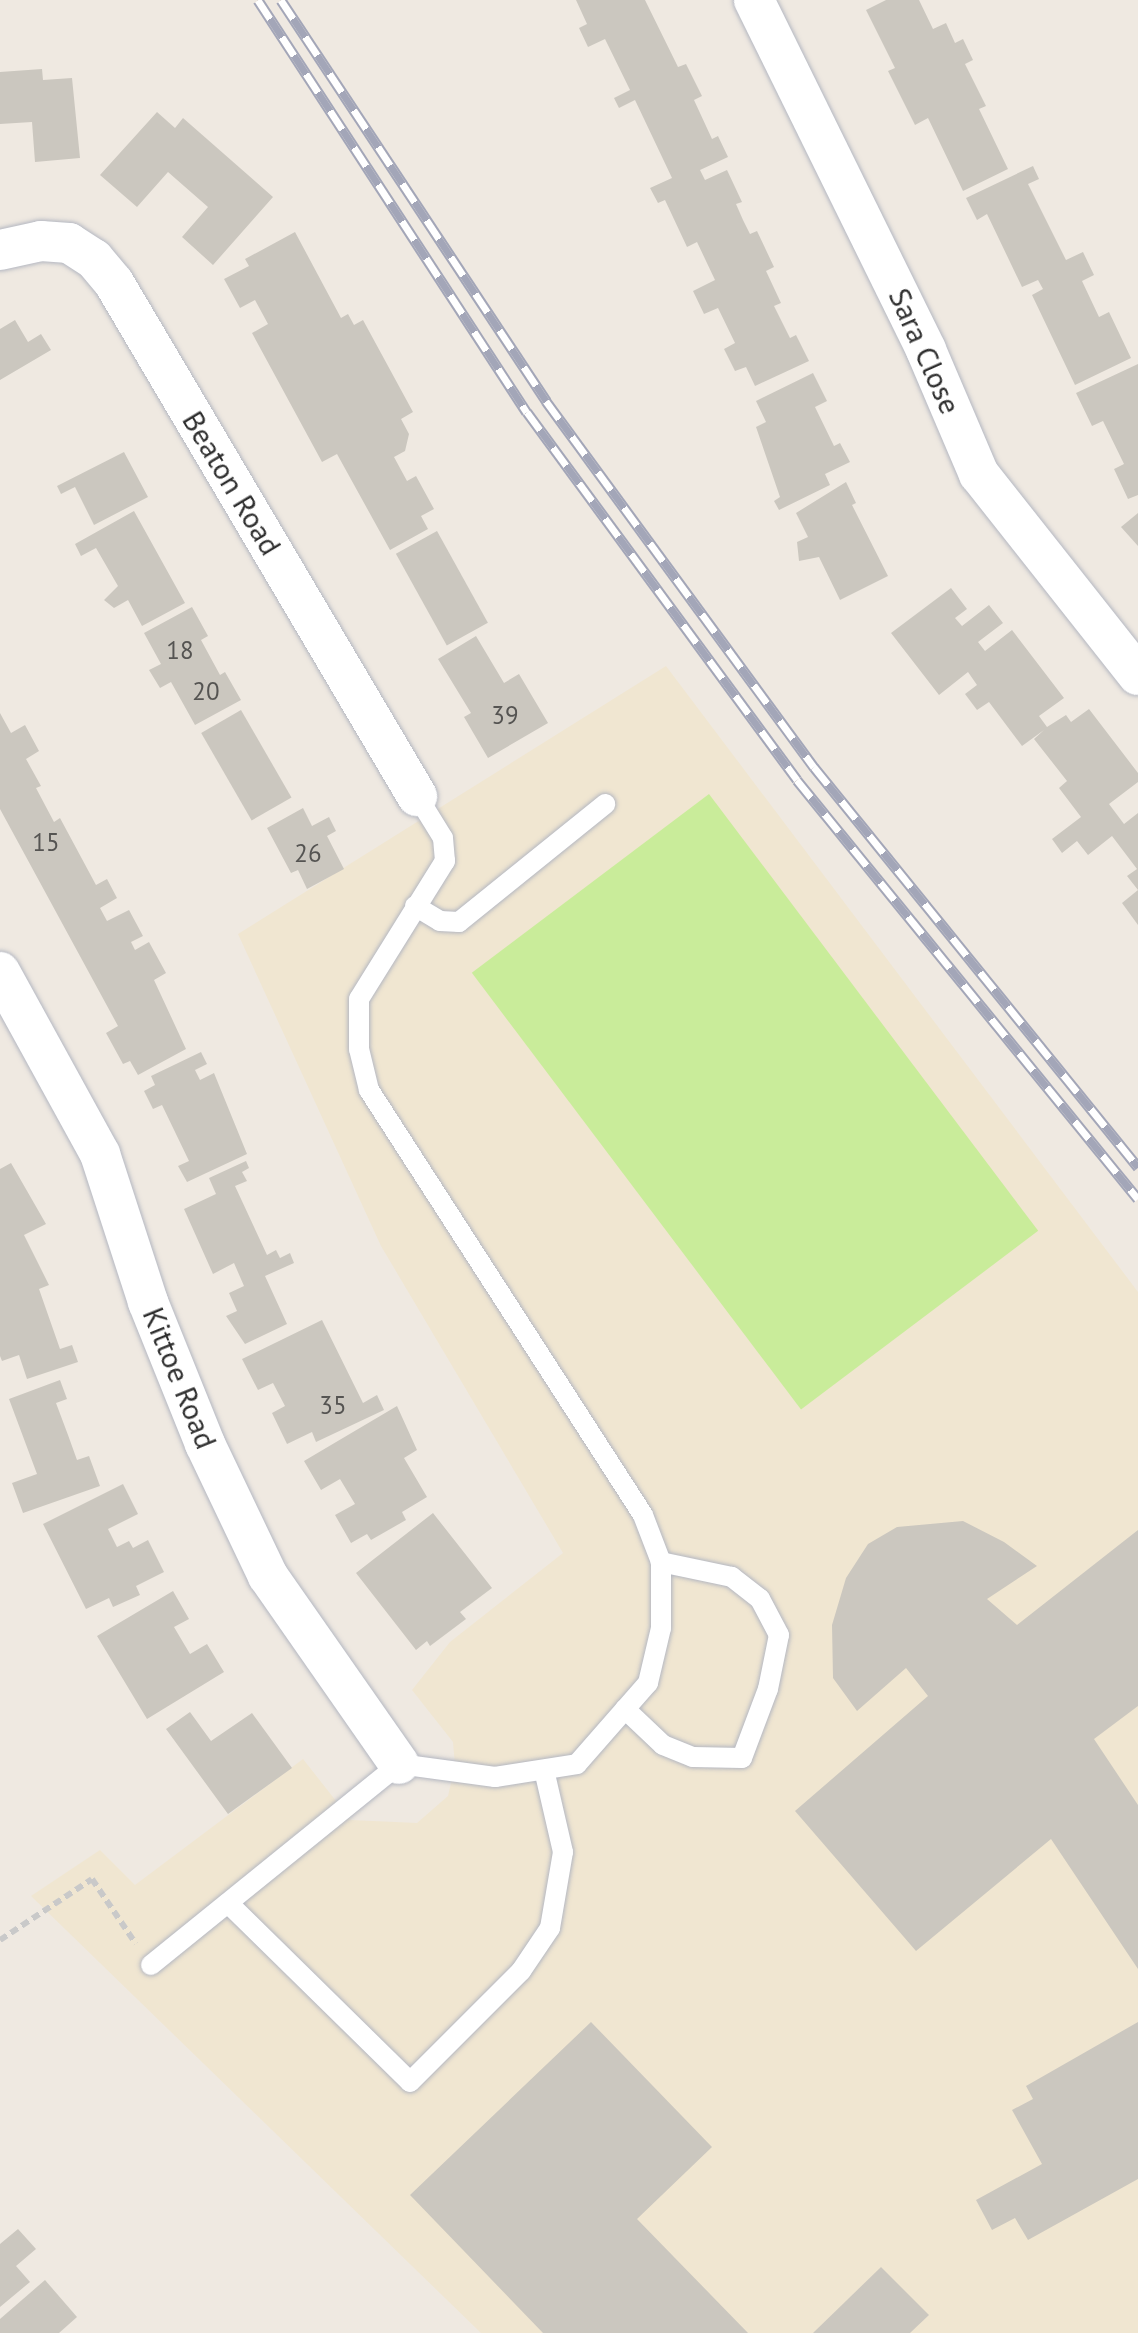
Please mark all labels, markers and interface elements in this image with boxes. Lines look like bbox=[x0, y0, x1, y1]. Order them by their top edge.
street label: Sara Close bbox=[881, 283, 969, 419]
street label: Beaton Road bbox=[175, 405, 289, 561]
house number: 18 bbox=[166, 635, 194, 665]
house number: 20 bbox=[192, 676, 220, 706]
house number: 39 bbox=[491, 700, 519, 730]
house number: 15 bbox=[32, 827, 60, 857]
house number: 26 bbox=[294, 838, 322, 868]
street label: Kittoe Road bbox=[135, 1302, 225, 1454]
house number: 35 bbox=[319, 1390, 347, 1420]

